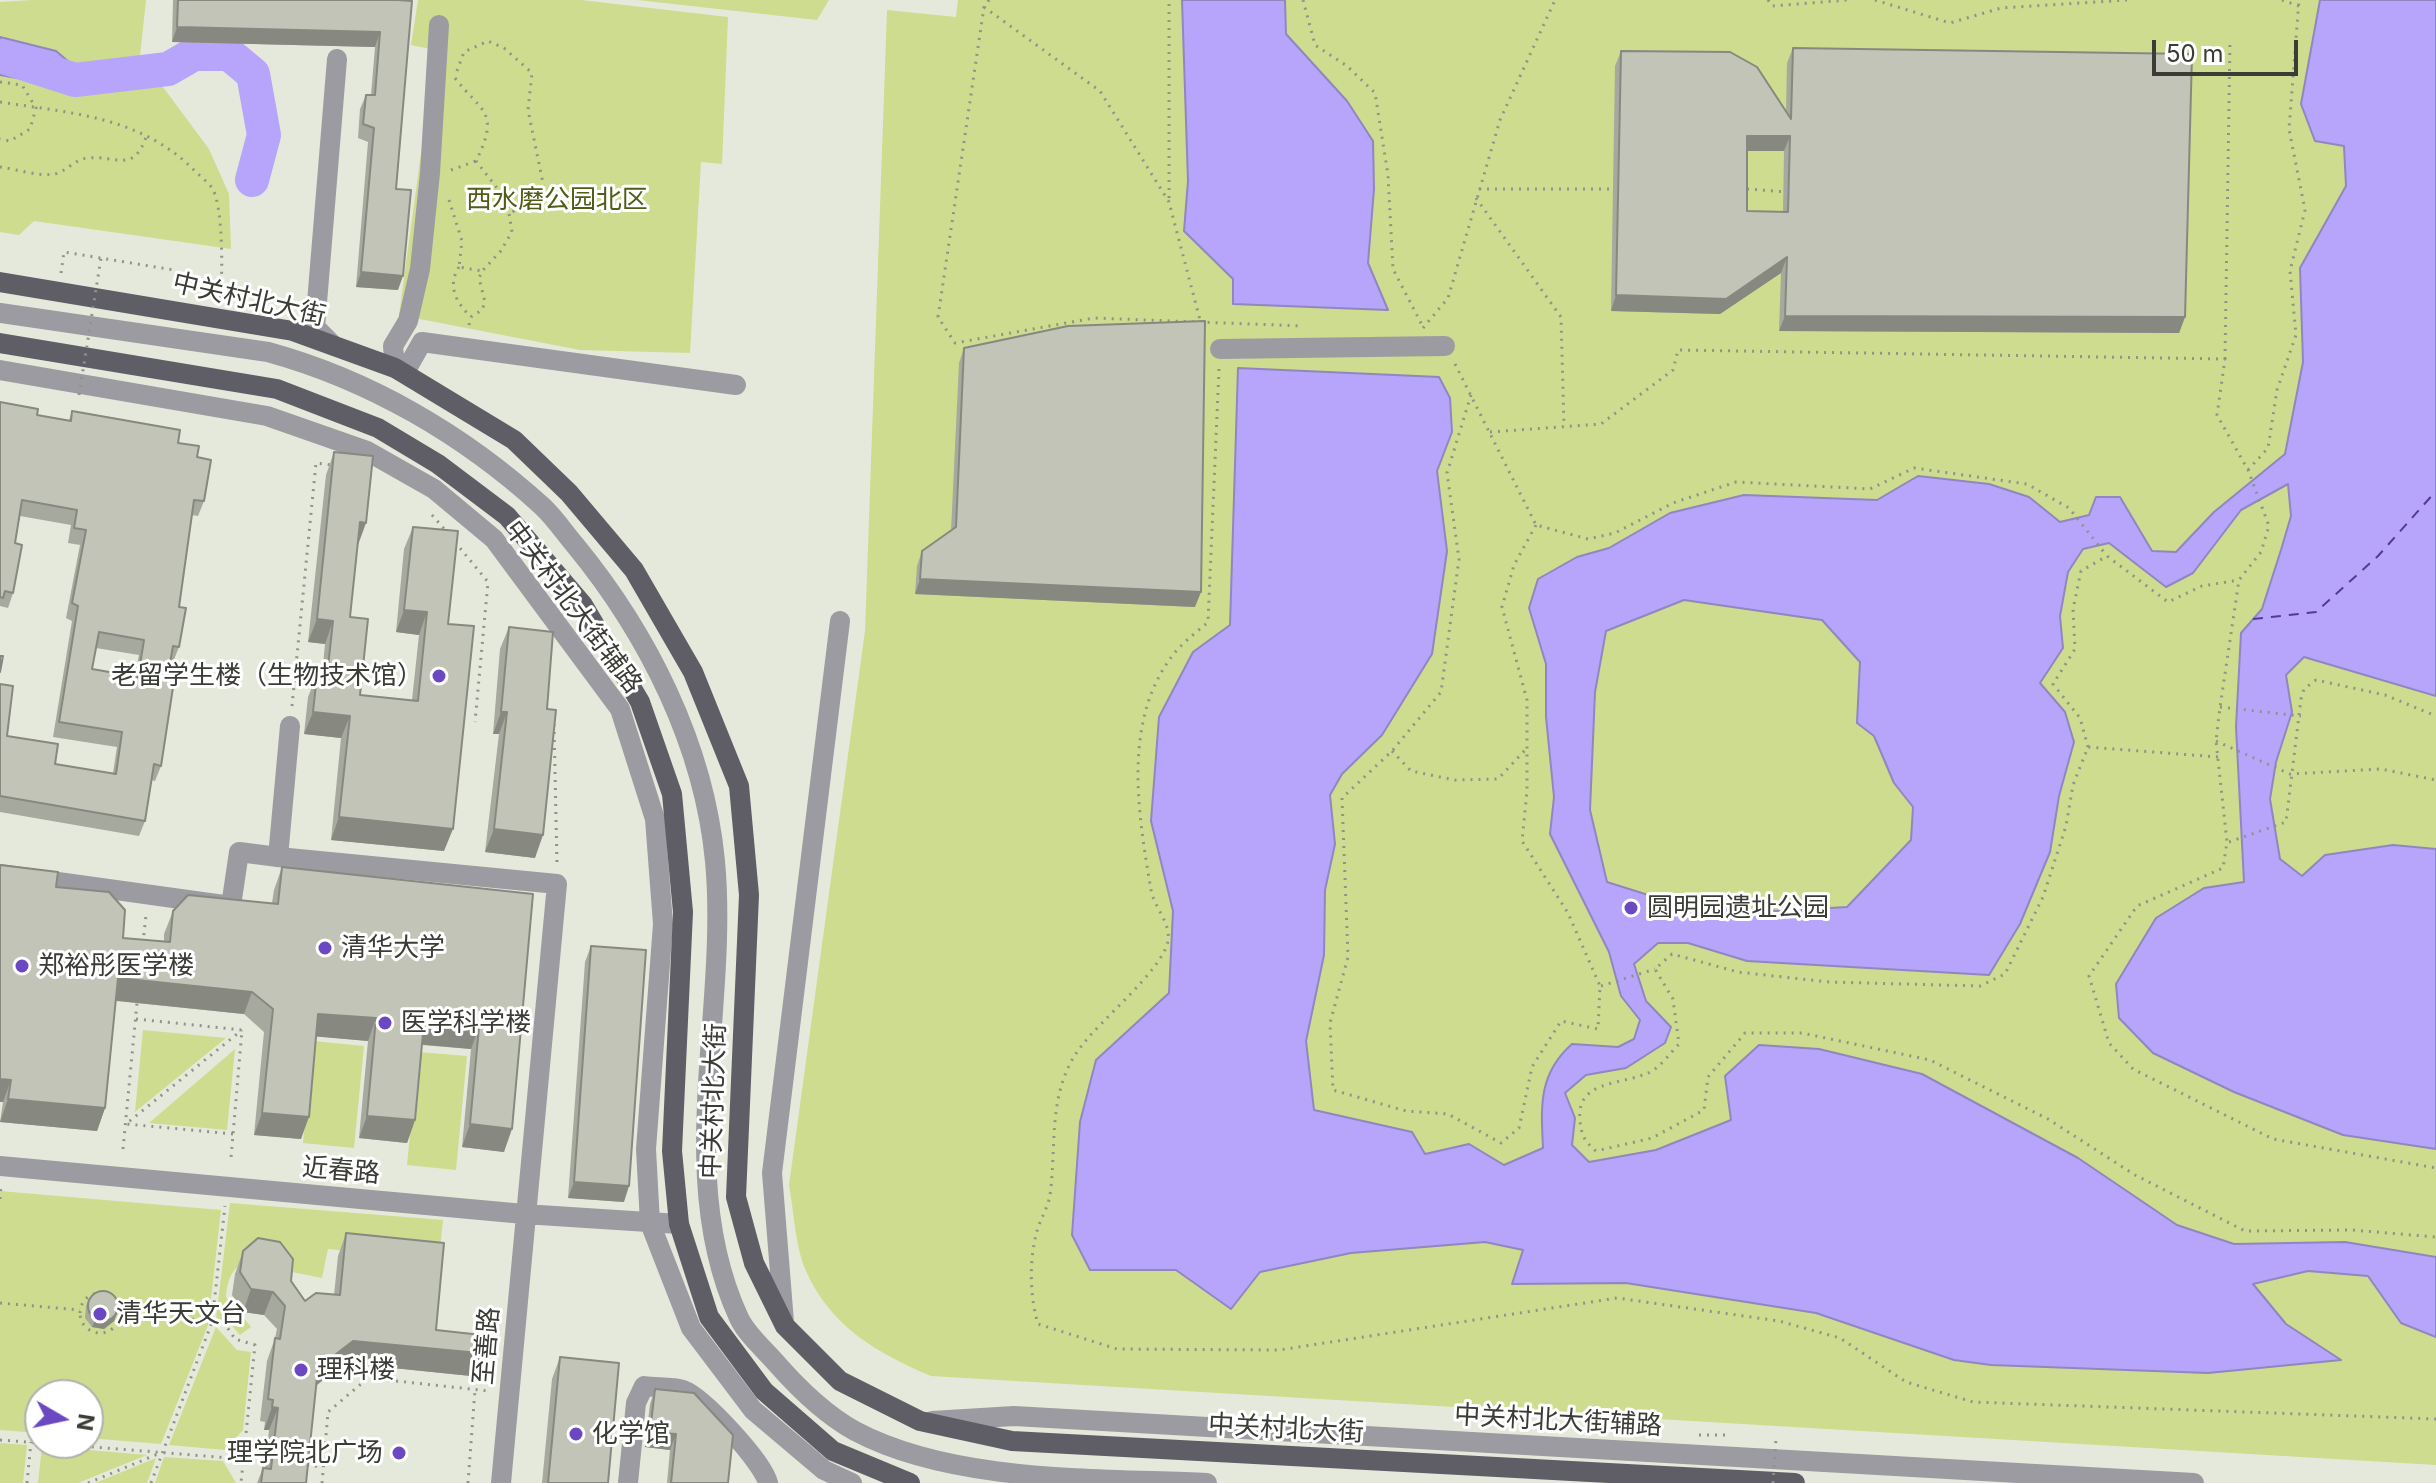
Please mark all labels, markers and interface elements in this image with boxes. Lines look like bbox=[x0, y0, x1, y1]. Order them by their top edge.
scale bar bbox=[2156, 24, 2302, 74]
text: 50 m bbox=[2166, 39, 2224, 68]
park label: 西水磨公园北区 bbox=[466, 184, 648, 216]
street label: 中关村北大街 bbox=[169, 267, 329, 333]
street label: 中关村北大街辅路 bbox=[498, 515, 648, 699]
place label: 老留学生楼（生物技术馆） bbox=[111, 660, 423, 692]
marker: 老留学生楼（生物技术馆） bbox=[430, 667, 448, 685]
place label: 圆明园遗址公园 bbox=[1647, 892, 1829, 924]
marker: 圆明园遗址公园 bbox=[1622, 899, 1640, 917]
place label: 清华大学 bbox=[341, 932, 445, 964]
marker: 清华大学 bbox=[316, 939, 334, 957]
place label: 郑裕彤医学楼 bbox=[38, 950, 194, 982]
marker: 郑裕彤医学楼 bbox=[13, 957, 31, 975]
place label: 医学科学楼 bbox=[401, 1007, 531, 1039]
marker: 医学科学楼 bbox=[376, 1014, 394, 1032]
street label: 中关村北大街 bbox=[696, 1023, 732, 1179]
street label: 近春路 bbox=[301, 1152, 381, 1190]
place label: 清华天文台 bbox=[116, 1298, 246, 1330]
marker: 清华天文台 bbox=[91, 1305, 109, 1323]
street label: 至善路 bbox=[468, 1306, 506, 1386]
place label: 理科楼 bbox=[317, 1354, 395, 1386]
marker: 理科楼 bbox=[292, 1361, 310, 1379]
north arrow bbox=[24, 1379, 104, 1459]
street label: 中关村北大街辅路 bbox=[1453, 1400, 1663, 1442]
street label: 中关村北大街 bbox=[1207, 1409, 1365, 1449]
text: N bbox=[72, 1412, 100, 1433]
place label: 化学馆 bbox=[592, 1418, 670, 1450]
marker: 化学馆 bbox=[567, 1425, 585, 1443]
place label: 理学院北广场 bbox=[227, 1437, 383, 1469]
marker: 理学院北广场 bbox=[390, 1444, 408, 1462]

